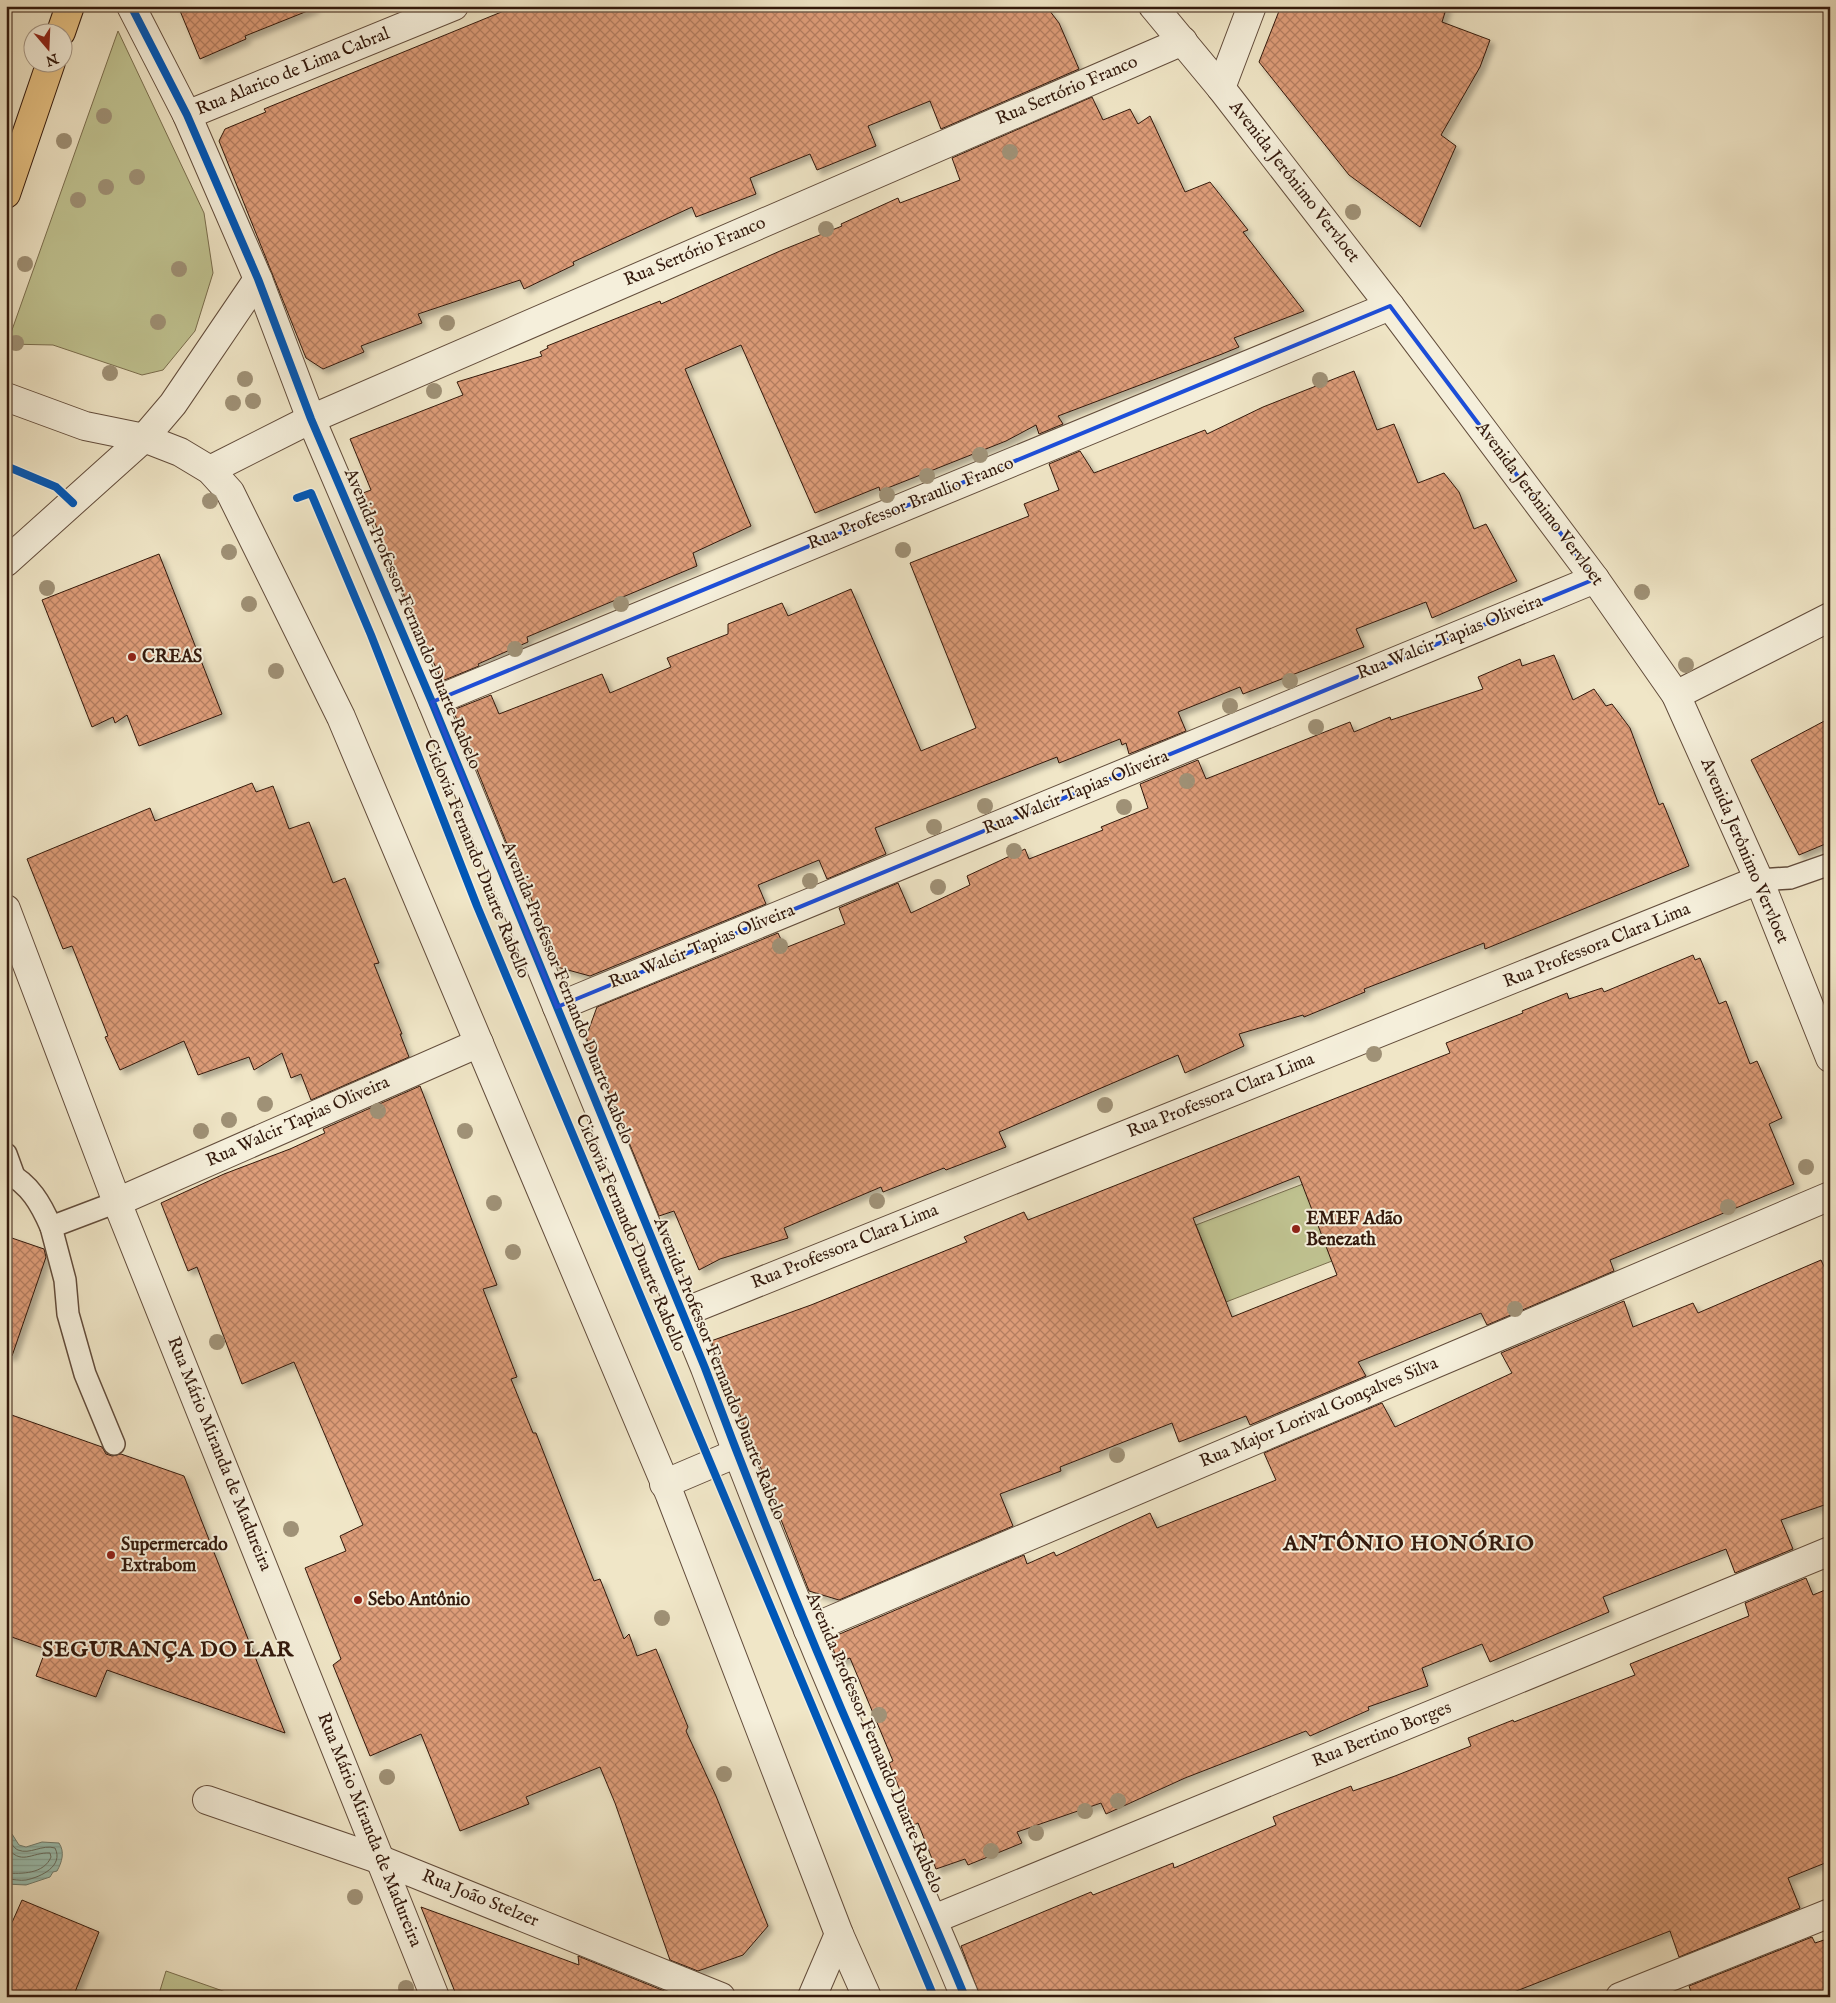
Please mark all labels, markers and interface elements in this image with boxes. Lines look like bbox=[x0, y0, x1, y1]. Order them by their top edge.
north arrow bbox=[22, 22, 72, 72]
street label: Rua Alarico de Lima Cabral bbox=[193, 23, 393, 121]
text: N bbox=[43, 49, 62, 70]
street label: Rua Sertório Franco bbox=[993, 51, 1142, 131]
street label: Avenida Jerônimo Vervloet bbox=[1223, 96, 1364, 268]
street label: Rua Sertório Franco bbox=[621, 212, 770, 292]
street label: Avenida Jerônimo Vervloet bbox=[1469, 417, 1608, 591]
street label: Rua Professor Braulio Franco bbox=[805, 452, 1018, 556]
street label: Avenida Professor Fernando Duarte Rabelo bbox=[338, 464, 486, 773]
street label: Rua Walcir Tapias Oliveira bbox=[1354, 590, 1546, 686]
place label: CREAS bbox=[142, 646, 202, 669]
marker: CREAS bbox=[126, 651, 138, 663]
street label: Ciclovia Fernando Duarte Rabello bbox=[417, 736, 535, 982]
street label: Rua Walcir Tapias Oliveira bbox=[980, 745, 1172, 841]
street label: Avenida Jerônimo Vervloet bbox=[1694, 754, 1794, 947]
street label: Avenida Professor Fernando Duarte Rabelo bbox=[495, 837, 639, 1148]
street label: Rua Professora Clara Lima bbox=[1500, 898, 1694, 994]
street label: Rua Walcir Tapias Oliveira bbox=[606, 899, 798, 995]
street label: Rua Professora Clara Lima bbox=[1124, 1048, 1318, 1144]
street label: Rua Walcir Tapias Oliveira bbox=[203, 1071, 393, 1173]
street label: Ciclovia Fernando Duarte Rabello bbox=[569, 1111, 691, 1355]
street label: Rua Professora Clara Lima bbox=[748, 1199, 942, 1295]
place label: EMEF Adão Benezath bbox=[1306, 1208, 1403, 1252]
street label: Avenida Professor Fernando Duarte Rabelo bbox=[647, 1213, 791, 1524]
marker: EMEF Adão Benezath bbox=[1290, 1223, 1302, 1235]
street label: Rua Mário Miranda de Madureira bbox=[161, 1333, 277, 1575]
street label: Rua Major Lorival Gonçalves Silva bbox=[1196, 1352, 1442, 1474]
district label: ANTÔNIO HONÓRIO bbox=[1282, 1530, 1535, 1558]
place label: Supermercado Extrabom bbox=[121, 1534, 228, 1578]
marker: Supermercado Extrabom bbox=[105, 1549, 117, 1561]
street label: Avenida Professor Fernando Duarte Rabelo bbox=[800, 1588, 948, 1897]
place label: Sebo Antônio bbox=[368, 1589, 471, 1612]
marker: Sebo Antônio bbox=[352, 1594, 364, 1606]
district label: SEGURANÇA DO LAR bbox=[42, 1636, 294, 1664]
street label: Rua Bertino Borges bbox=[1309, 1697, 1455, 1773]
street label: Rua Mário Miranda de Madureira bbox=[311, 1709, 427, 1951]
street label: Rua João Stelzer bbox=[418, 1865, 542, 1933]

